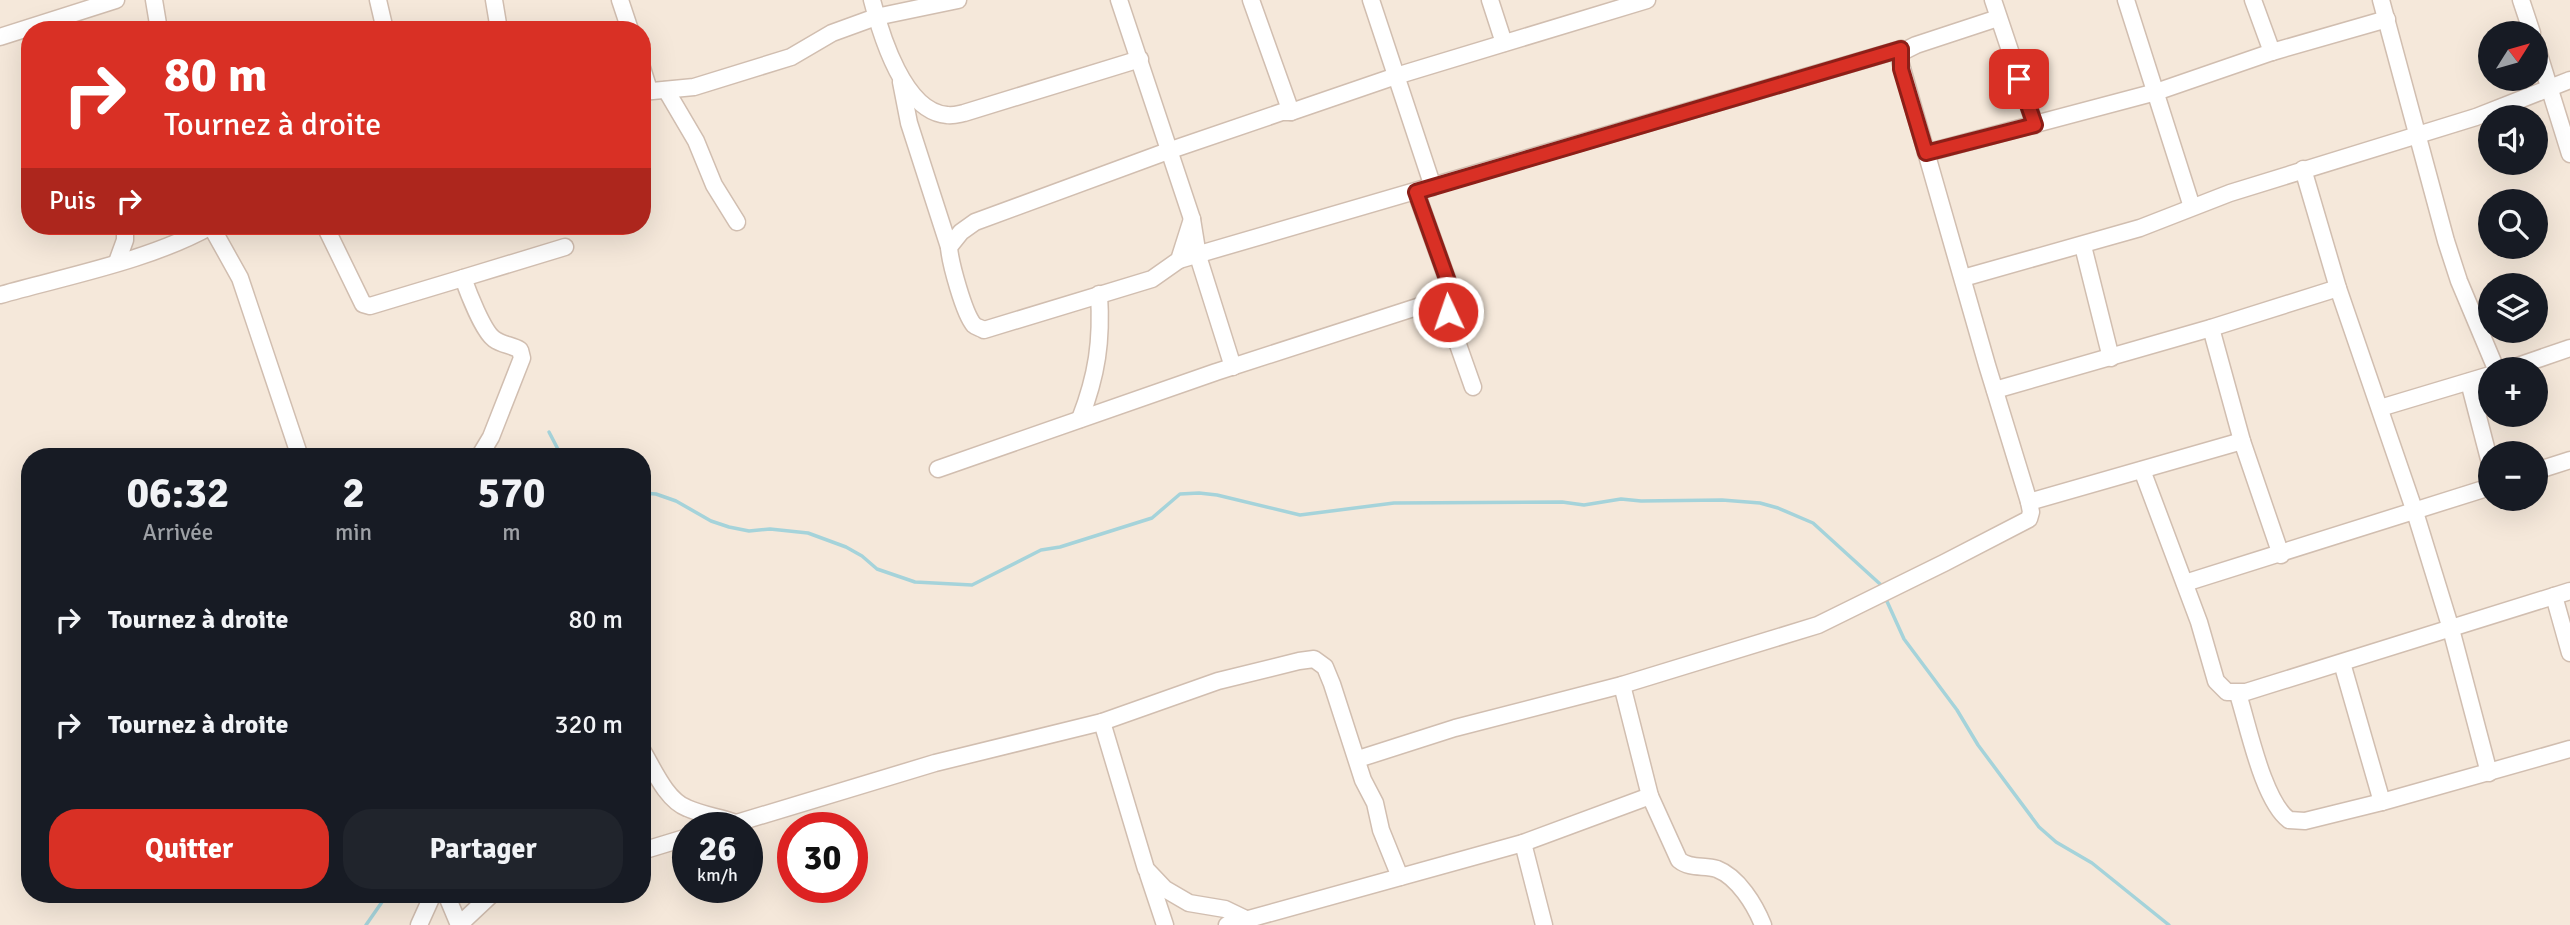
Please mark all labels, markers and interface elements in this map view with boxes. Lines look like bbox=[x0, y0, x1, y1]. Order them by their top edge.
north arrow bbox=[2478, 21, 2548, 91]
map controls bbox=[2478, 21, 2548, 511]
text: 80 m bbox=[164, 45, 267, 105]
icon: right bbox=[49, 49, 140, 140]
pin bbox=[1989, 49, 2049, 109]
icon: arrive bbox=[2000, 60, 2038, 98]
text: Tournez à droite bbox=[164, 105, 381, 144]
button: sound bbox=[2478, 105, 2548, 175]
icon: right bbox=[110, 182, 148, 220]
text: Puis bbox=[49, 185, 96, 217]
button: search bbox=[2478, 189, 2548, 259]
button: layers bbox=[2478, 273, 2548, 343]
position arrow bbox=[1411, 275, 1485, 349]
button: + bbox=[2478, 357, 2548, 427]
button: − bbox=[2478, 441, 2548, 511]
text: 06:32 bbox=[126, 468, 230, 519]
text: 2 bbox=[342, 468, 365, 519]
text: 570 bbox=[477, 468, 546, 519]
text: Arrivée bbox=[143, 518, 213, 547]
text: min bbox=[335, 518, 372, 547]
text: m bbox=[502, 518, 521, 547]
icon: right bbox=[49, 601, 87, 639]
text: Tournez à droite bbox=[108, 604, 288, 636]
text: 80 m bbox=[568, 604, 623, 636]
icon: right bbox=[49, 706, 87, 744]
text: Tournez à droite bbox=[108, 709, 288, 741]
text: 320 m bbox=[554, 709, 623, 741]
button: Quitter bbox=[49, 809, 329, 889]
button: Partager bbox=[343, 809, 623, 889]
speed limit sign: 30 bbox=[777, 812, 868, 903]
text: 26 bbox=[699, 827, 736, 870]
text: km/h bbox=[697, 864, 738, 886]

